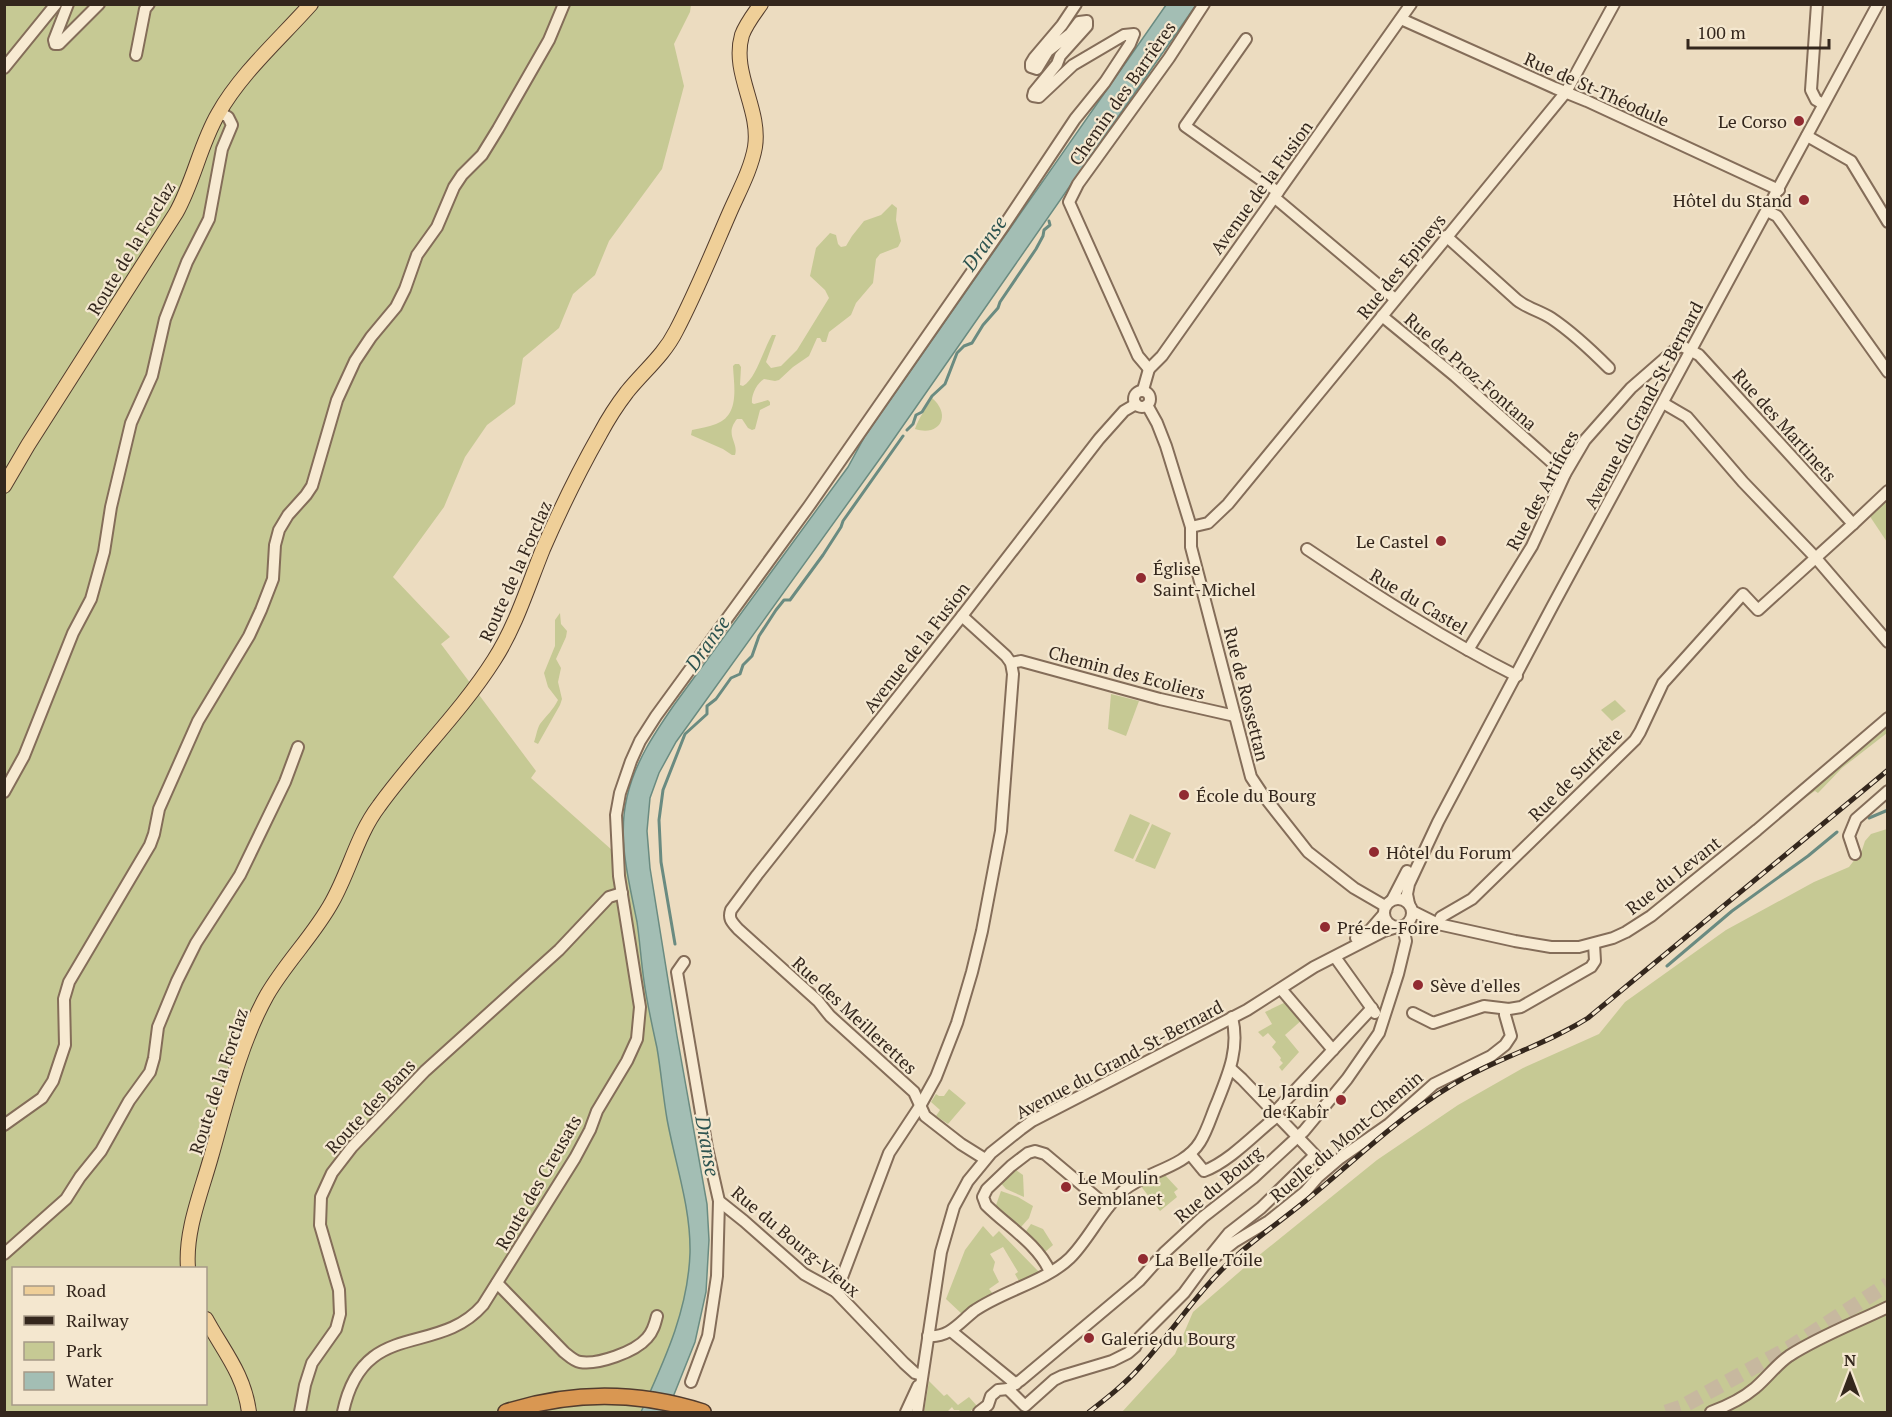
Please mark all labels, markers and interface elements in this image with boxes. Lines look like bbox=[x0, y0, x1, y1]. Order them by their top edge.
scale bar bbox=[1688, 12, 1829, 50]
street label: Chemin des Barrières bbox=[1063, 16, 1181, 170]
text: 100 m bbox=[1697, 20, 1746, 44]
street label: Rue de St-Théodule bbox=[1521, 46, 1673, 132]
place label: Le Corso bbox=[1718, 109, 1787, 133]
marker: Le Corso bbox=[1792, 114, 1806, 128]
street label: Avenue de la Fusion bbox=[1204, 115, 1318, 259]
street label: Route de la Forclaz bbox=[82, 177, 180, 319]
place label: Hôtel du Stand bbox=[1673, 188, 1792, 212]
marker: Hôtel du Stand bbox=[1797, 193, 1811, 207]
street label: Rue des Epineys bbox=[1351, 208, 1451, 324]
water label: Dranse bbox=[955, 210, 1013, 277]
street label: Avenue du Grand-St-Bernard bbox=[1578, 297, 1708, 513]
street label: Rue de Proz-Fontana bbox=[1400, 307, 1542, 435]
street label: Rue des Martinets bbox=[1728, 363, 1842, 487]
street label: Rue des Artifices bbox=[1500, 426, 1584, 554]
street label: Route de la Forclaz bbox=[473, 497, 557, 645]
place label: Le Castel bbox=[1356, 529, 1429, 553]
marker: Le Castel bbox=[1434, 534, 1448, 548]
place label: Église Saint-Michel bbox=[1153, 556, 1256, 601]
street label: Rue du Castel bbox=[1366, 562, 1472, 640]
marker: Église Saint-Michel bbox=[1134, 571, 1148, 585]
street label: Avenue de la Fusion bbox=[857, 576, 975, 717]
water label: Dranse bbox=[678, 610, 736, 677]
street label: Rue de Rossettan bbox=[1219, 624, 1275, 764]
street label: Chemin des Ecoliers bbox=[1046, 640, 1208, 704]
street label: Rue de Surfrête bbox=[1523, 722, 1627, 826]
place label: École du Bourg bbox=[1196, 783, 1316, 807]
marker: École du Bourg bbox=[1177, 788, 1191, 802]
street label: Rue du Levant bbox=[1621, 830, 1726, 920]
place label: Hôtel du Forum bbox=[1386, 840, 1512, 864]
marker: Hôtel du Forum bbox=[1367, 845, 1381, 859]
place label: Pré-de-Foire bbox=[1337, 915, 1439, 939]
marker: Pré-de-Foire bbox=[1318, 920, 1332, 934]
street label: Rue des Meillerettes bbox=[787, 951, 923, 1079]
place label: Sève d'elles bbox=[1430, 973, 1521, 997]
marker: Sève d'elles bbox=[1411, 978, 1425, 992]
street label: Avenue du Grand-St-Bernard bbox=[1011, 994, 1227, 1124]
street label: Route de la Forclaz bbox=[183, 1005, 253, 1157]
street label: Route des Bans bbox=[320, 1053, 420, 1159]
street label: Ruelle du Mont-Chemin bbox=[1265, 1065, 1428, 1207]
place label: Le Jardin de Kabîr bbox=[1257, 1078, 1329, 1123]
marker: Le Jardin de Kabîr bbox=[1334, 1093, 1348, 1107]
street label: Route des Creusats bbox=[490, 1110, 586, 1254]
water label: Dranse bbox=[689, 1113, 727, 1179]
street label: Rue du Bourg bbox=[1169, 1140, 1267, 1228]
place label: Le Moulin Semblanet bbox=[1078, 1165, 1163, 1210]
street label: Rue du Bourg-Vieux bbox=[727, 1180, 866, 1302]
marker: Le Moulin Semblanet bbox=[1059, 1180, 1073, 1194]
place label: La Belle Toile bbox=[1155, 1247, 1263, 1271]
marker: La Belle Toile bbox=[1136, 1252, 1150, 1266]
legend bbox=[12, 1267, 207, 1405]
text: Road bbox=[66, 1278, 106, 1302]
text: Railway bbox=[66, 1308, 130, 1332]
place label: Galerie du Bourg bbox=[1101, 1326, 1236, 1350]
marker: Galerie du Bourg bbox=[1082, 1331, 1096, 1345]
text: Park bbox=[66, 1338, 103, 1362]
north arrow bbox=[1820, 1345, 1880, 1405]
text: N bbox=[1844, 1349, 1856, 1371]
text: Water bbox=[66, 1368, 113, 1392]

